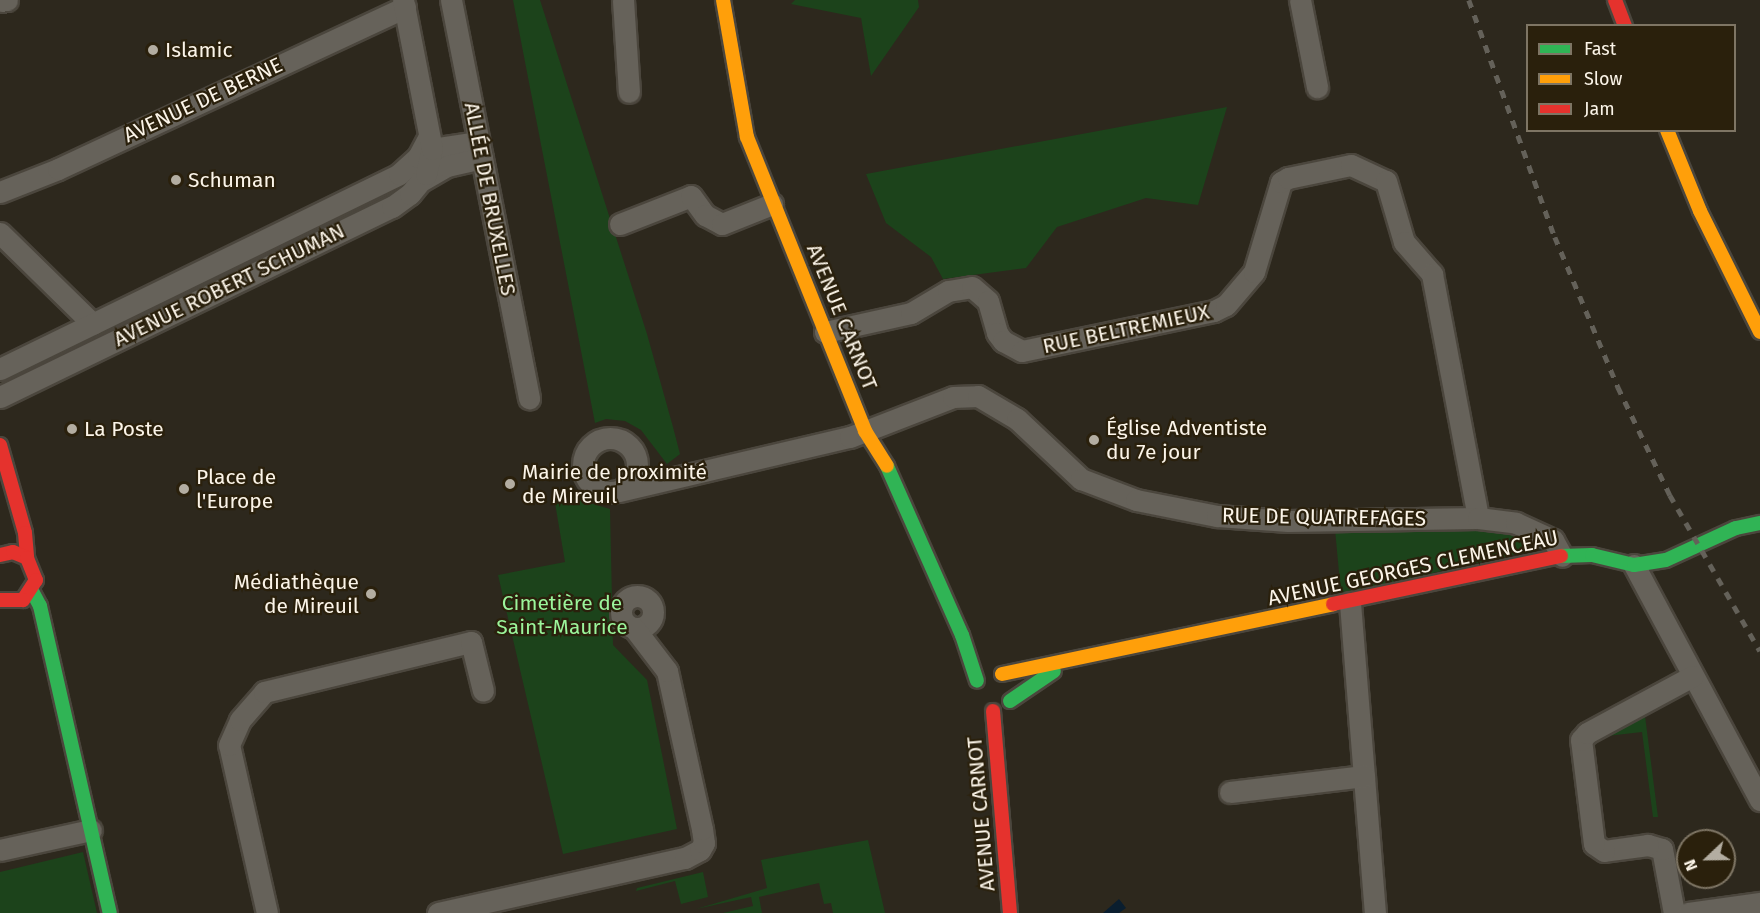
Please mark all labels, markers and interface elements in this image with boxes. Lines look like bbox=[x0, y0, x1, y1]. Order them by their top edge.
legend bbox=[1526, 24, 1736, 132]
place label: Islamic bbox=[165, 37, 232, 63]
text: Fast bbox=[1584, 38, 1616, 60]
marker: Islamic bbox=[146, 43, 160, 57]
street label: AVENUE DE BERNE bbox=[120, 52, 286, 148]
text: Slow bbox=[1584, 68, 1622, 90]
text: Jam bbox=[1584, 98, 1615, 120]
street label: ALLÉE DE BRUXELLES bbox=[459, 100, 521, 298]
place label: Schuman bbox=[188, 167, 276, 193]
marker: Schuman bbox=[169, 173, 183, 187]
street label: AVENUE ROBERT SCHUMAN bbox=[110, 218, 348, 352]
street label: AVENUE CARNOT bbox=[801, 240, 883, 394]
street label: RUE BELTREMIEUX bbox=[1040, 299, 1212, 359]
place label: Église Adventiste du 7e jour bbox=[1106, 415, 1267, 465]
place label: La Poste bbox=[84, 416, 164, 442]
marker: La Poste bbox=[65, 422, 79, 436]
marker: Église Adventiste du 7e jour bbox=[1087, 433, 1101, 447]
place label: Mairie de proximité de Mireuil bbox=[522, 459, 707, 509]
place label: Place de l'Europe bbox=[196, 464, 276, 514]
marker: Mairie de proximité de Mireuil bbox=[503, 477, 517, 491]
marker: Place de l'Europe bbox=[177, 482, 191, 496]
street label: RUE DE QUATREFAGES bbox=[1222, 503, 1426, 531]
street label: AVENUE GEORGES CLEMENCEAU bbox=[1265, 525, 1561, 611]
place label: Médiathèque de Mireuil bbox=[234, 569, 359, 619]
marker: Médiathèque de Mireuil bbox=[364, 587, 378, 601]
park label: Cimetière de Saint-Maurice bbox=[496, 590, 628, 640]
street label: AVENUE CARNOT bbox=[962, 736, 1000, 892]
north arrow bbox=[1676, 829, 1736, 889]
text: N bbox=[1680, 857, 1701, 874]

